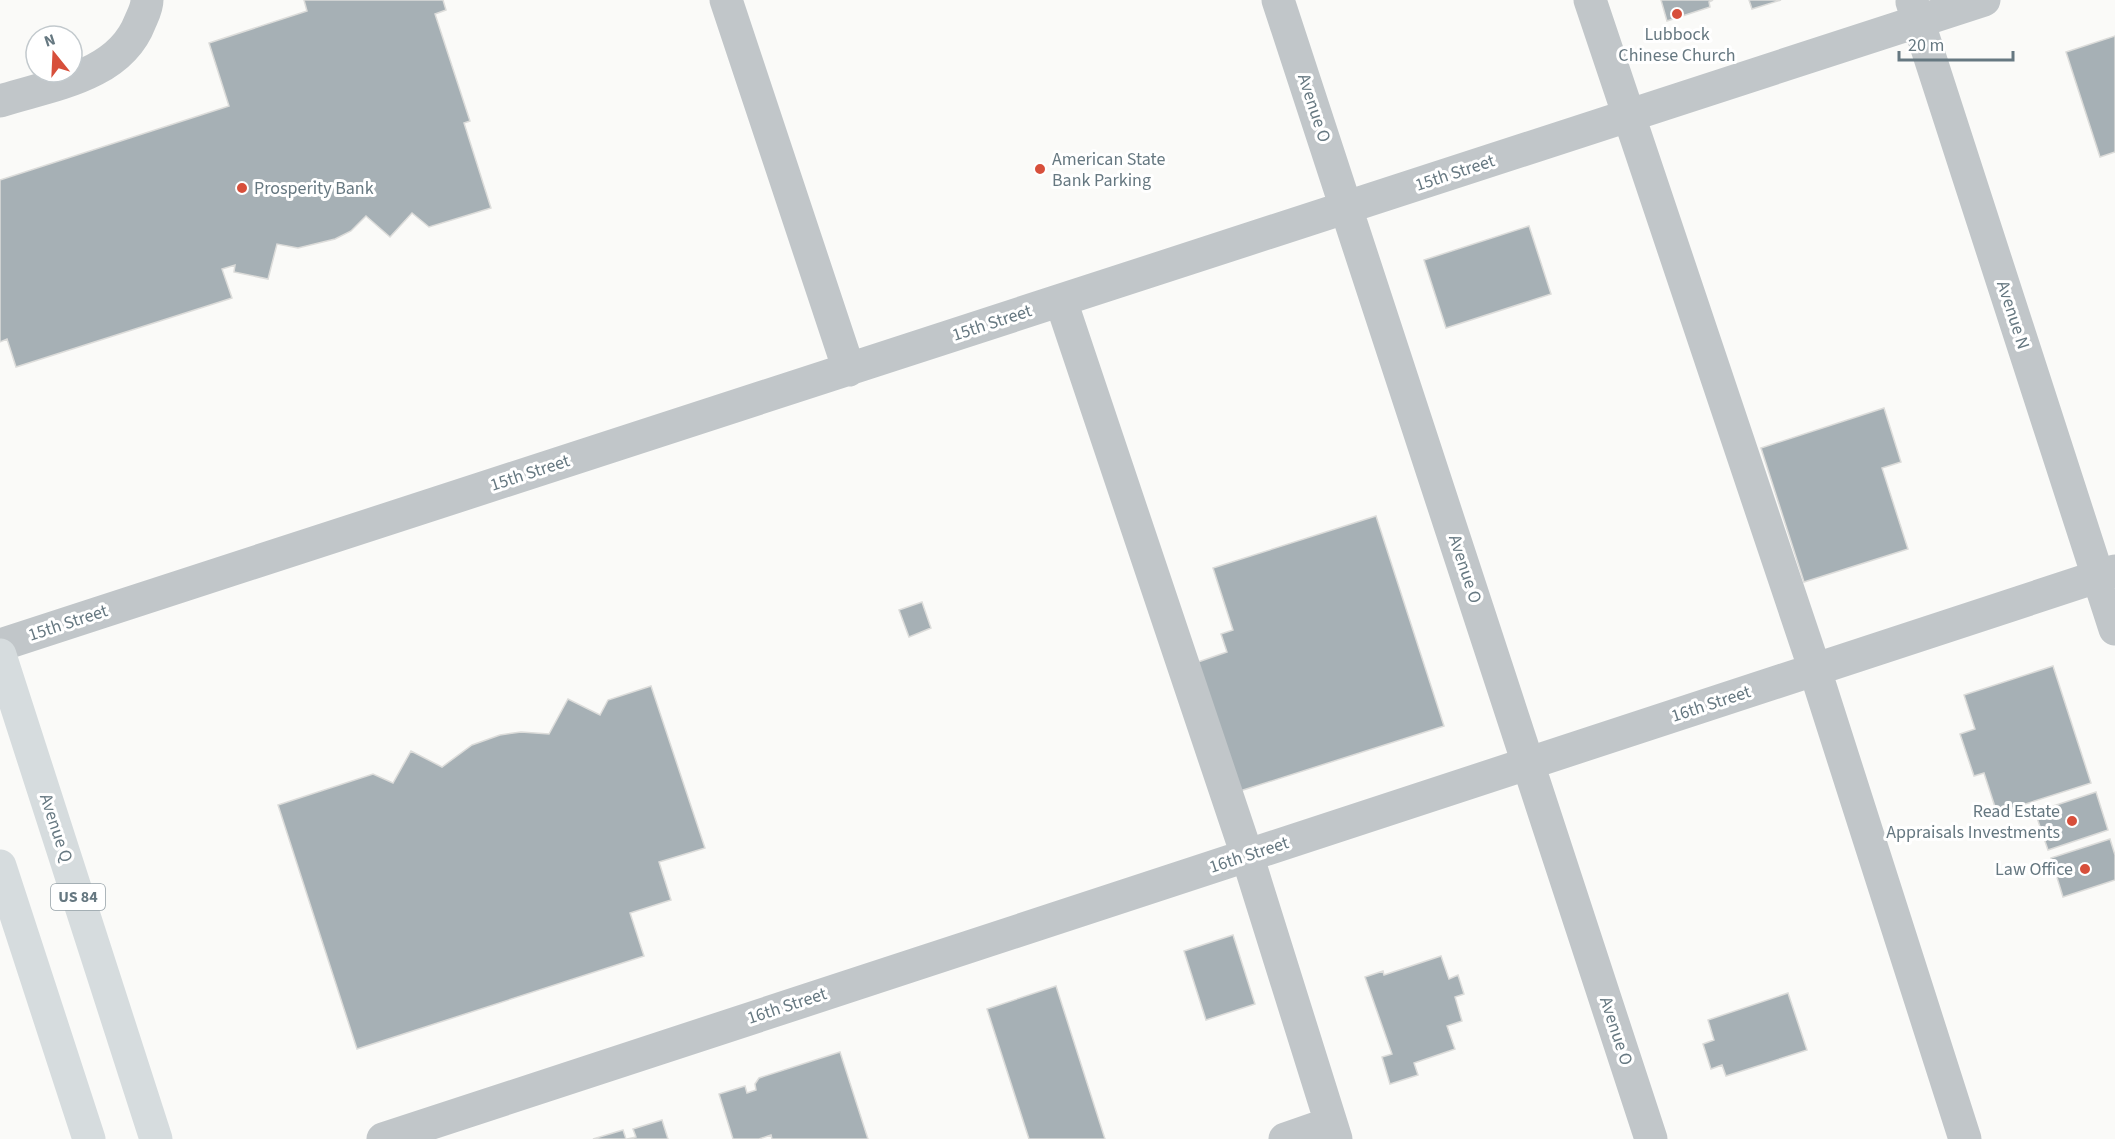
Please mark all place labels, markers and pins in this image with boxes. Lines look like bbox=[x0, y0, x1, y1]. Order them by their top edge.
marker: Lubbock Chinese Church bbox=[1670, 7, 1684, 21]
place label: Lubbock Chinese Church bbox=[1618, 22, 1736, 68]
place label: American State Bank Parking bbox=[1052, 147, 1165, 193]
marker: American State Bank Parking bbox=[1033, 162, 1047, 176]
place label: Prosperity Bank bbox=[254, 176, 374, 201]
marker: Prosperity Bank bbox=[235, 181, 249, 195]
place label: Read Estate Appraisals Investments bbox=[1886, 799, 2060, 845]
marker: Read Estate Appraisals Investments bbox=[2065, 814, 2079, 828]
place label: Law Office bbox=[1995, 857, 2073, 882]
marker: Law Office bbox=[2078, 862, 2092, 876]

